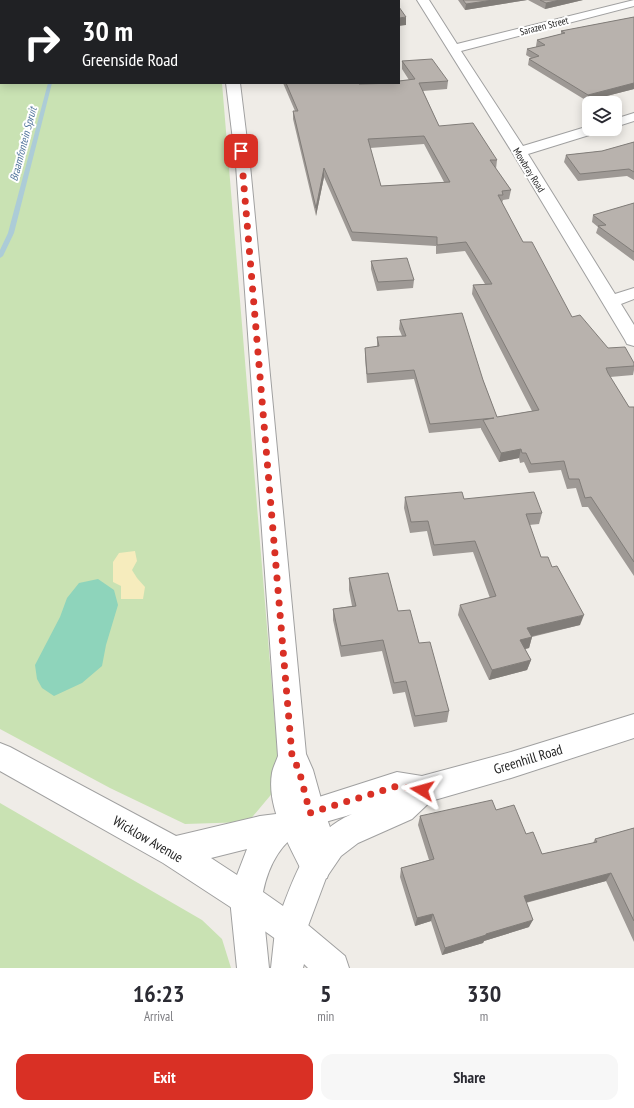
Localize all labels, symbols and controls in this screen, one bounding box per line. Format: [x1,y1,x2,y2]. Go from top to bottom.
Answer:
text: 30 m [82,12,133,49]
street label: Sarazen Street [518,14,570,38]
icon: right [16,16,68,68]
text: Greenside Road [82,48,178,71]
map controls [582,96,622,136]
button: layers [582,96,622,136]
water label: Braamfontein Spruit [6,103,40,183]
pin [224,134,258,168]
icon: arrive [230,140,252,162]
street label: Mowbray Road [510,145,548,195]
street label: Greenhill Road [491,740,565,778]
position arrow [401,769,443,811]
street label: Wicklow Avenue [110,812,186,866]
text: 16:23 [133,978,185,1009]
text: 5 [320,978,331,1009]
text: 330 [467,978,501,1009]
text: Arrival [144,1008,173,1025]
text: min [317,1008,334,1025]
text: m [480,1008,488,1025]
button: Exit [16,1054,313,1100]
button: Share [321,1054,618,1100]

